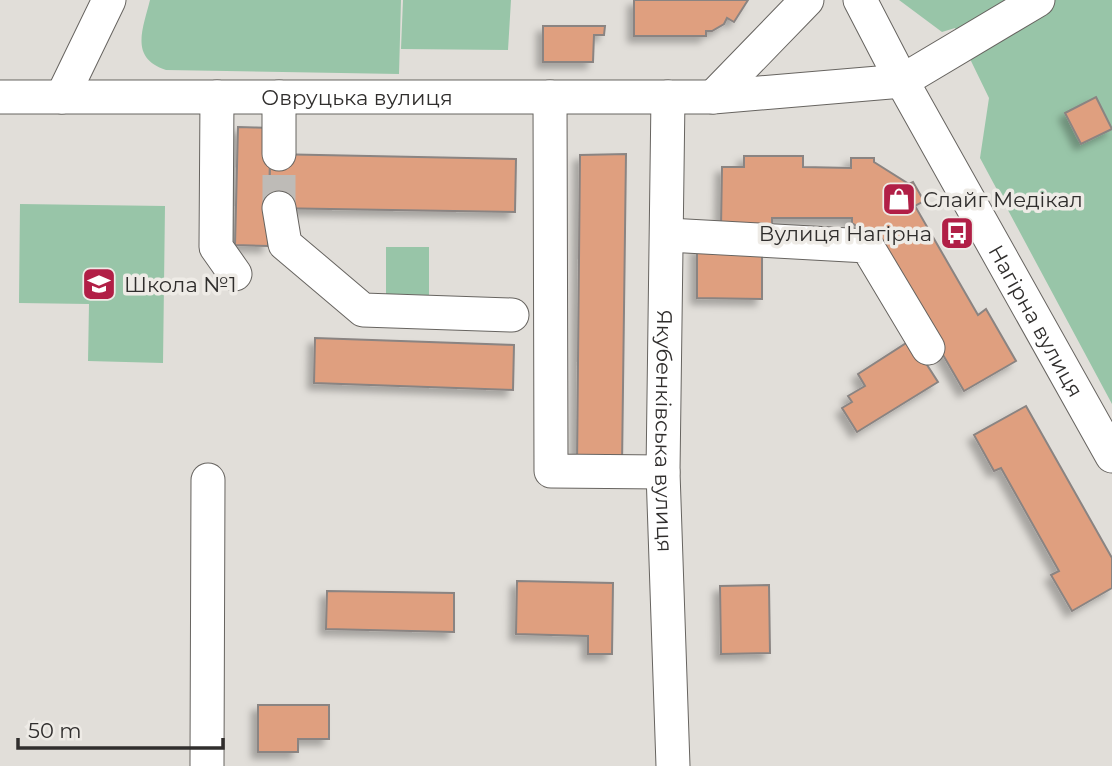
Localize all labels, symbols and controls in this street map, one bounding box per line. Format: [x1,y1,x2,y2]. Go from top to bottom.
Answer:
street label: Овруцька вулиця [261,85,453,110]
shop icon: Слайг Медікал [880,180,918,218]
place label: Слайг Медікал [923,187,1083,212]
bus stop icon: Вулиця Нагірна [938,214,976,252]
place label: Вулиця Нагірна [759,221,932,246]
street label: Нагірна вулиця [984,240,1089,401]
school or university icon: Школа №1 [80,265,118,303]
place label: Школа №1 [124,272,237,297]
street label: Якубенківська вулиця [650,309,678,553]
scale bar [18,706,222,750]
text: 50 m [28,718,82,743]

